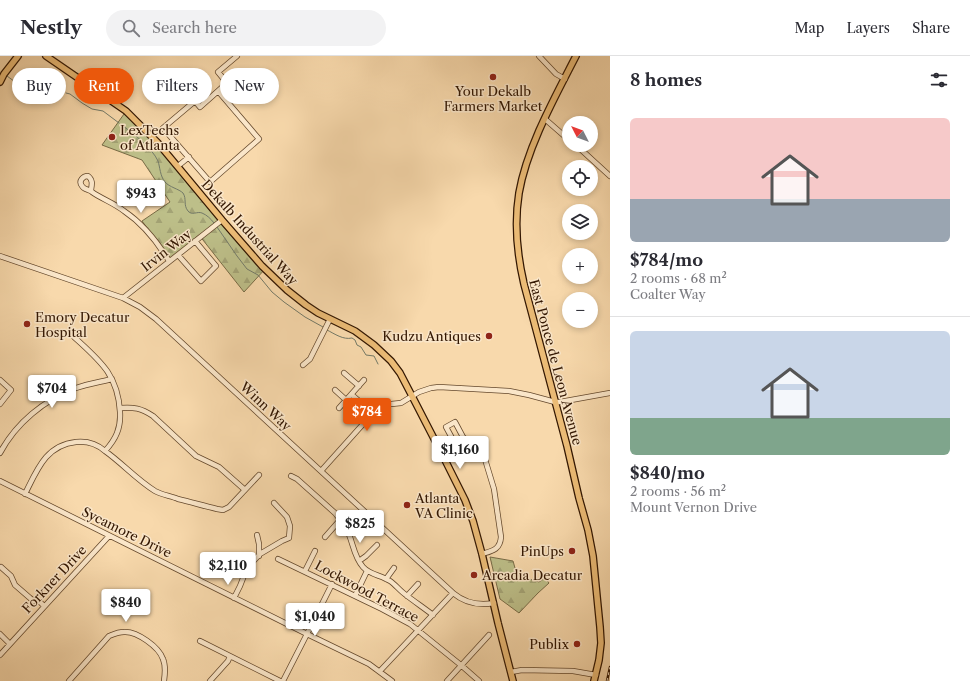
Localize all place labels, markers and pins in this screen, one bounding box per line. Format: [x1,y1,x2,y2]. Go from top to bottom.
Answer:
marker: Your Dekalb Farmers Market [488,72,498,82]
place label: Your Dekalb Farmers Market [444,83,543,114]
place label: LexTechs of Atlanta [120,122,180,153]
marker: LexTechs of Atlanta [107,132,117,142]
pin: $943 [117,180,165,214]
place label: Emory Decatur Hospital [35,309,130,340]
marker: Emory Decatur Hospital [22,319,32,329]
place label: Kudzu Antiques [382,328,481,344]
marker: Kudzu Antiques [484,331,494,341]
pin: $704 [28,375,76,409]
pin: $784 [343,398,391,432]
pin: $1,160 [427,436,493,470]
place label: Atlanta VA Clinic [414,490,473,521]
marker: Atlanta VA Clinic [402,500,412,510]
pin: $825 [336,510,384,544]
place label: PinUps [520,543,564,559]
marker: PinUps [567,546,577,556]
pin: $2,110 [195,552,261,586]
place label: Arcadia Decatur [481,567,583,583]
marker: Arcadia Decatur [469,570,479,580]
pin: $840 [102,589,150,623]
pin: $1,040 [282,603,348,637]
place label: Publix [529,636,569,652]
marker: Publix [572,639,582,649]

